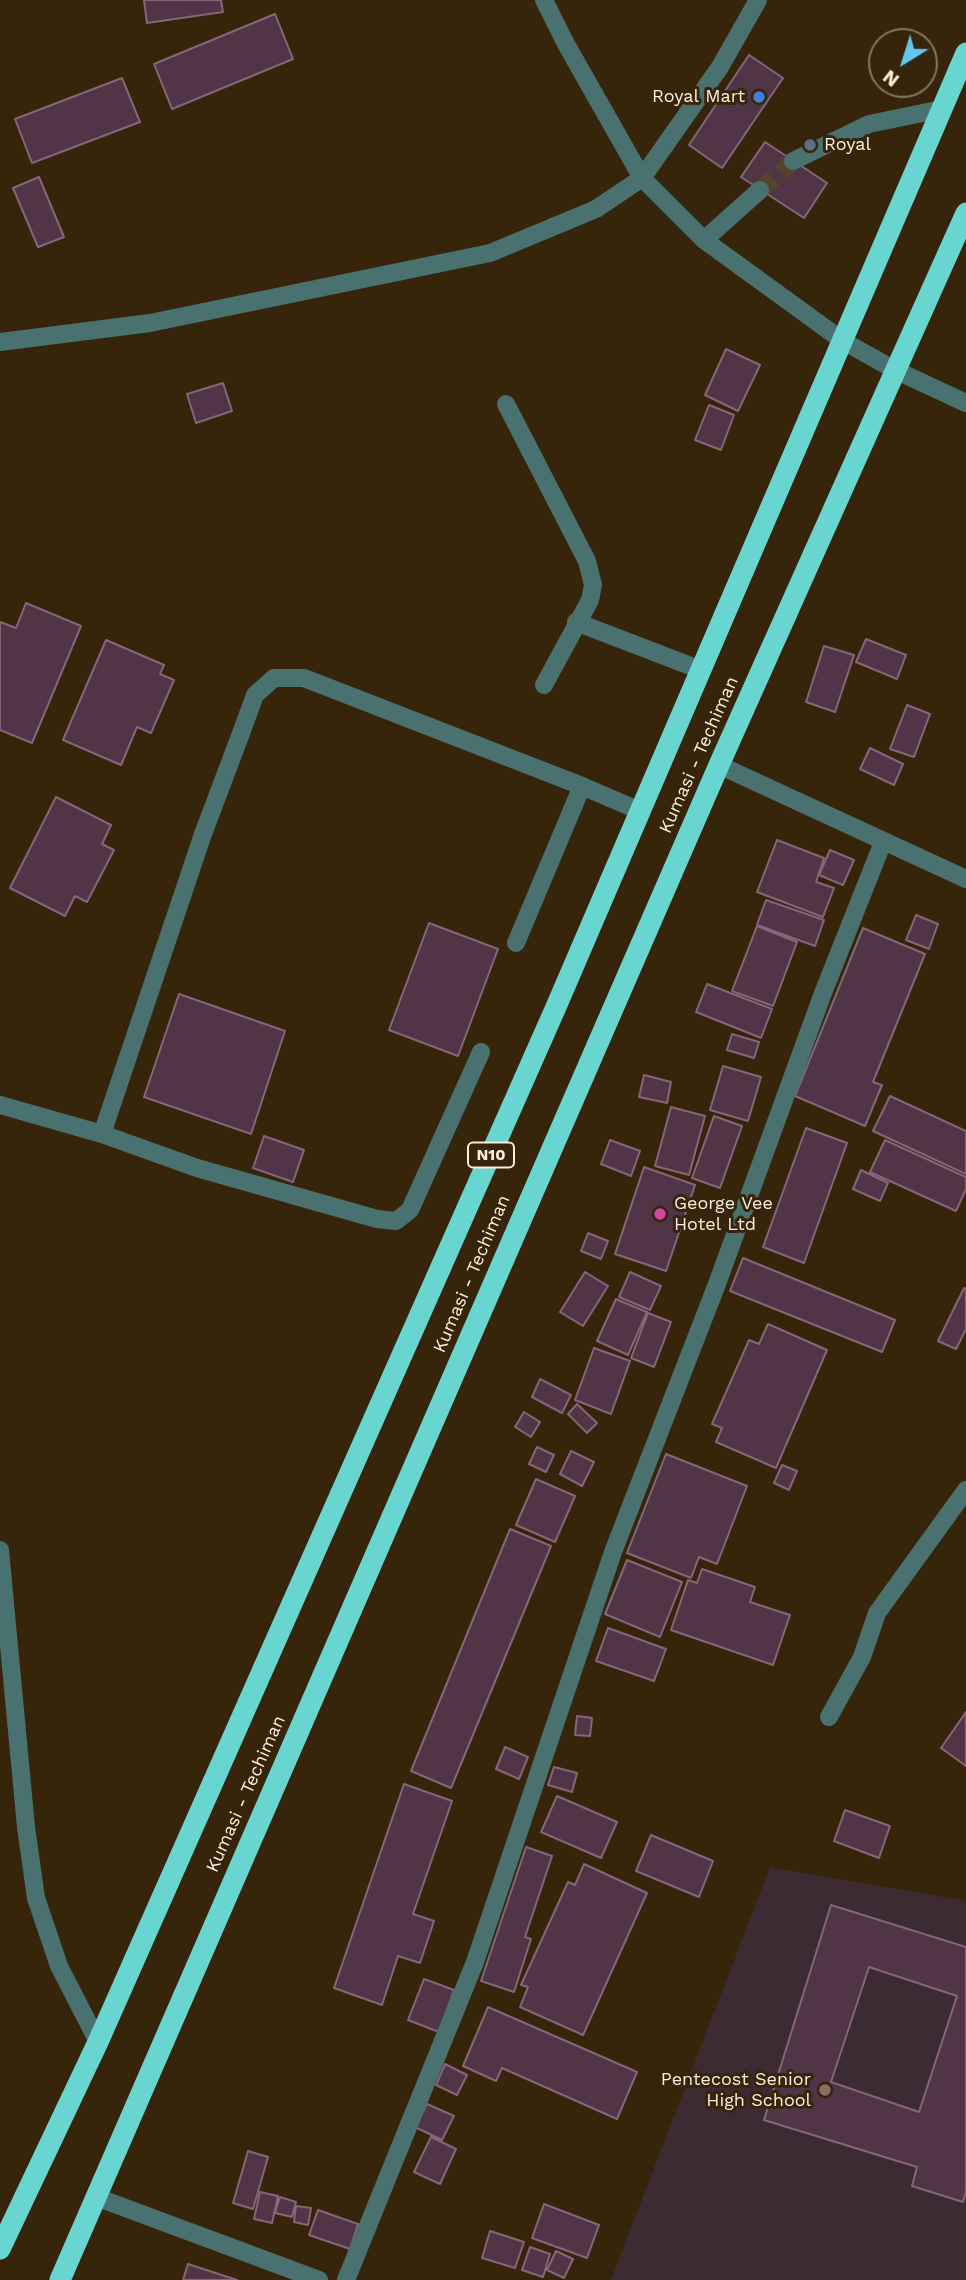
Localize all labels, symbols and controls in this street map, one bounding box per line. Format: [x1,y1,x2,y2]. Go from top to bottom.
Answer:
north arrow [868,28,938,98]
text: N [878,65,904,92]
place label: Royal Mart [652,86,745,108]
marker: Royal Mart [751,89,767,105]
place label: Royal [824,134,871,156]
marker: Royal [802,137,818,153]
street label: Kumasi - Techiman [655,673,743,837]
road number: N10 [468,1142,514,1168]
street label: Kumasi - Techiman [429,1192,515,1356]
place label: George Vee Hotel Ltd [674,1193,773,1236]
marker: George Vee Hotel Ltd [652,1206,668,1222]
street label: Kumasi - Techiman [202,1712,290,1876]
place label: Pentecost Senior High School [661,2069,811,2112]
marker: Pentecost Senior High School [817,2082,833,2098]

